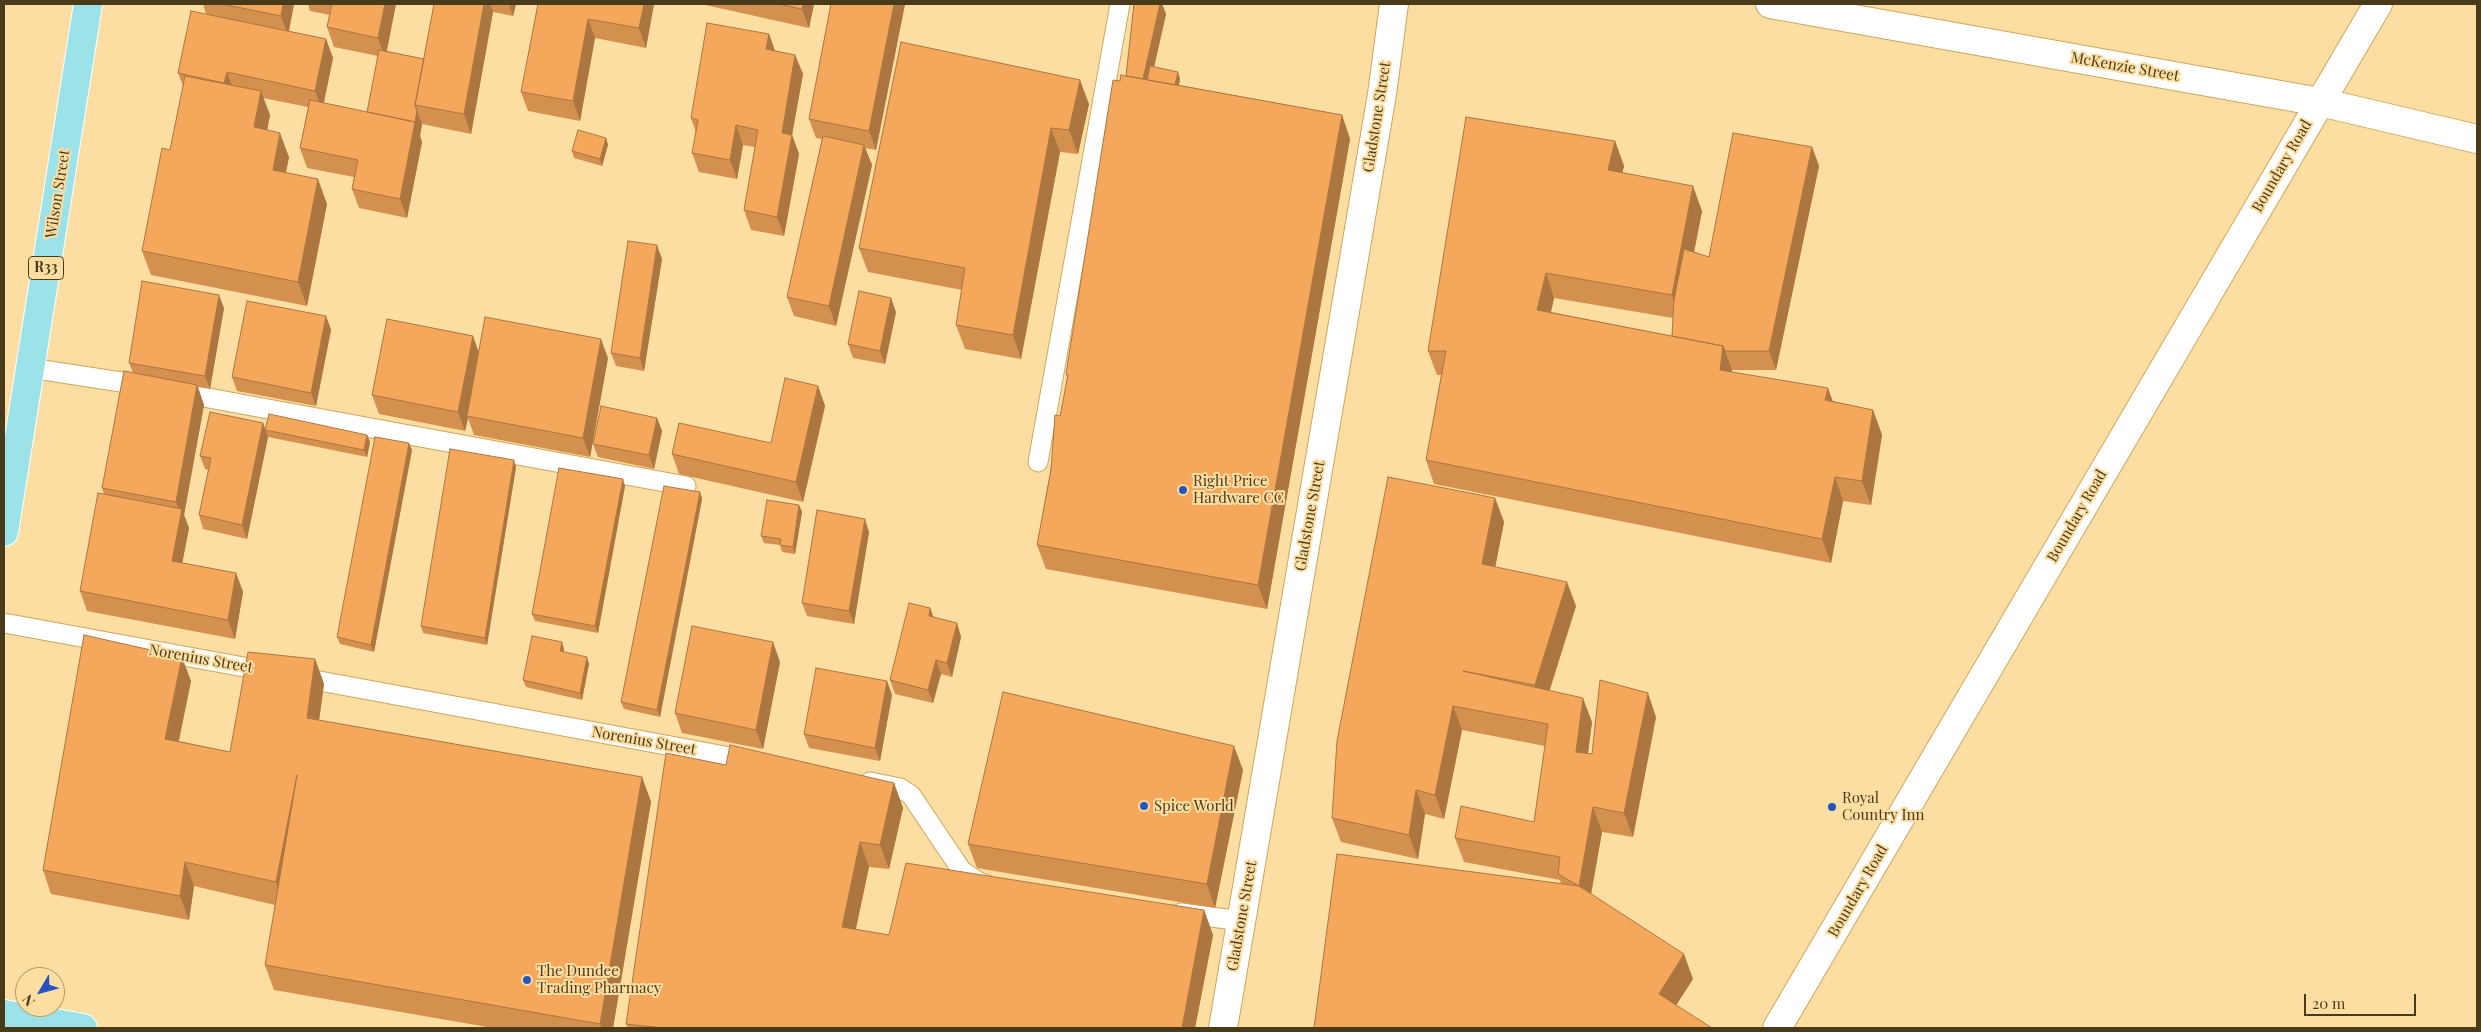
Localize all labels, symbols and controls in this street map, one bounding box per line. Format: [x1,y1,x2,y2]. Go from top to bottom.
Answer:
street label: McKenzie Street [2069,49,2181,85]
street label: Gladstone Street [1359,60,1395,174]
street label: Boundary Road [2248,117,2316,215]
street label: Wilson Street [42,148,74,240]
road number: R33 [28,256,64,280]
street label: Gladstone Street [1291,459,1329,573]
street label: Boundary Road [2043,467,2111,565]
place label: Right Price Hardware CC [1193,472,1284,507]
marker: Right Price Hardware CC [1177,484,1189,496]
street label: Norenius Street [148,641,254,677]
street label: Norenius Street [591,723,697,759]
place label: Royal Country Inn [1842,789,1924,824]
place label: Spice World [1154,797,1234,815]
marker: Spice World [1138,800,1150,812]
marker: Royal Country Inn [1826,801,1838,813]
street label: Boundary Road [1824,842,1892,940]
street label: Gladstone Street [1223,859,1261,973]
place label: The Dundee Trading Pharmacy [537,962,661,997]
north arrow [15,967,65,1017]
marker: The Dundee Trading Pharmacy [521,974,533,986]
scale bar [2306,984,2418,1016]
text: N [18,991,39,1010]
text: 20 m [2312,993,2345,1013]

